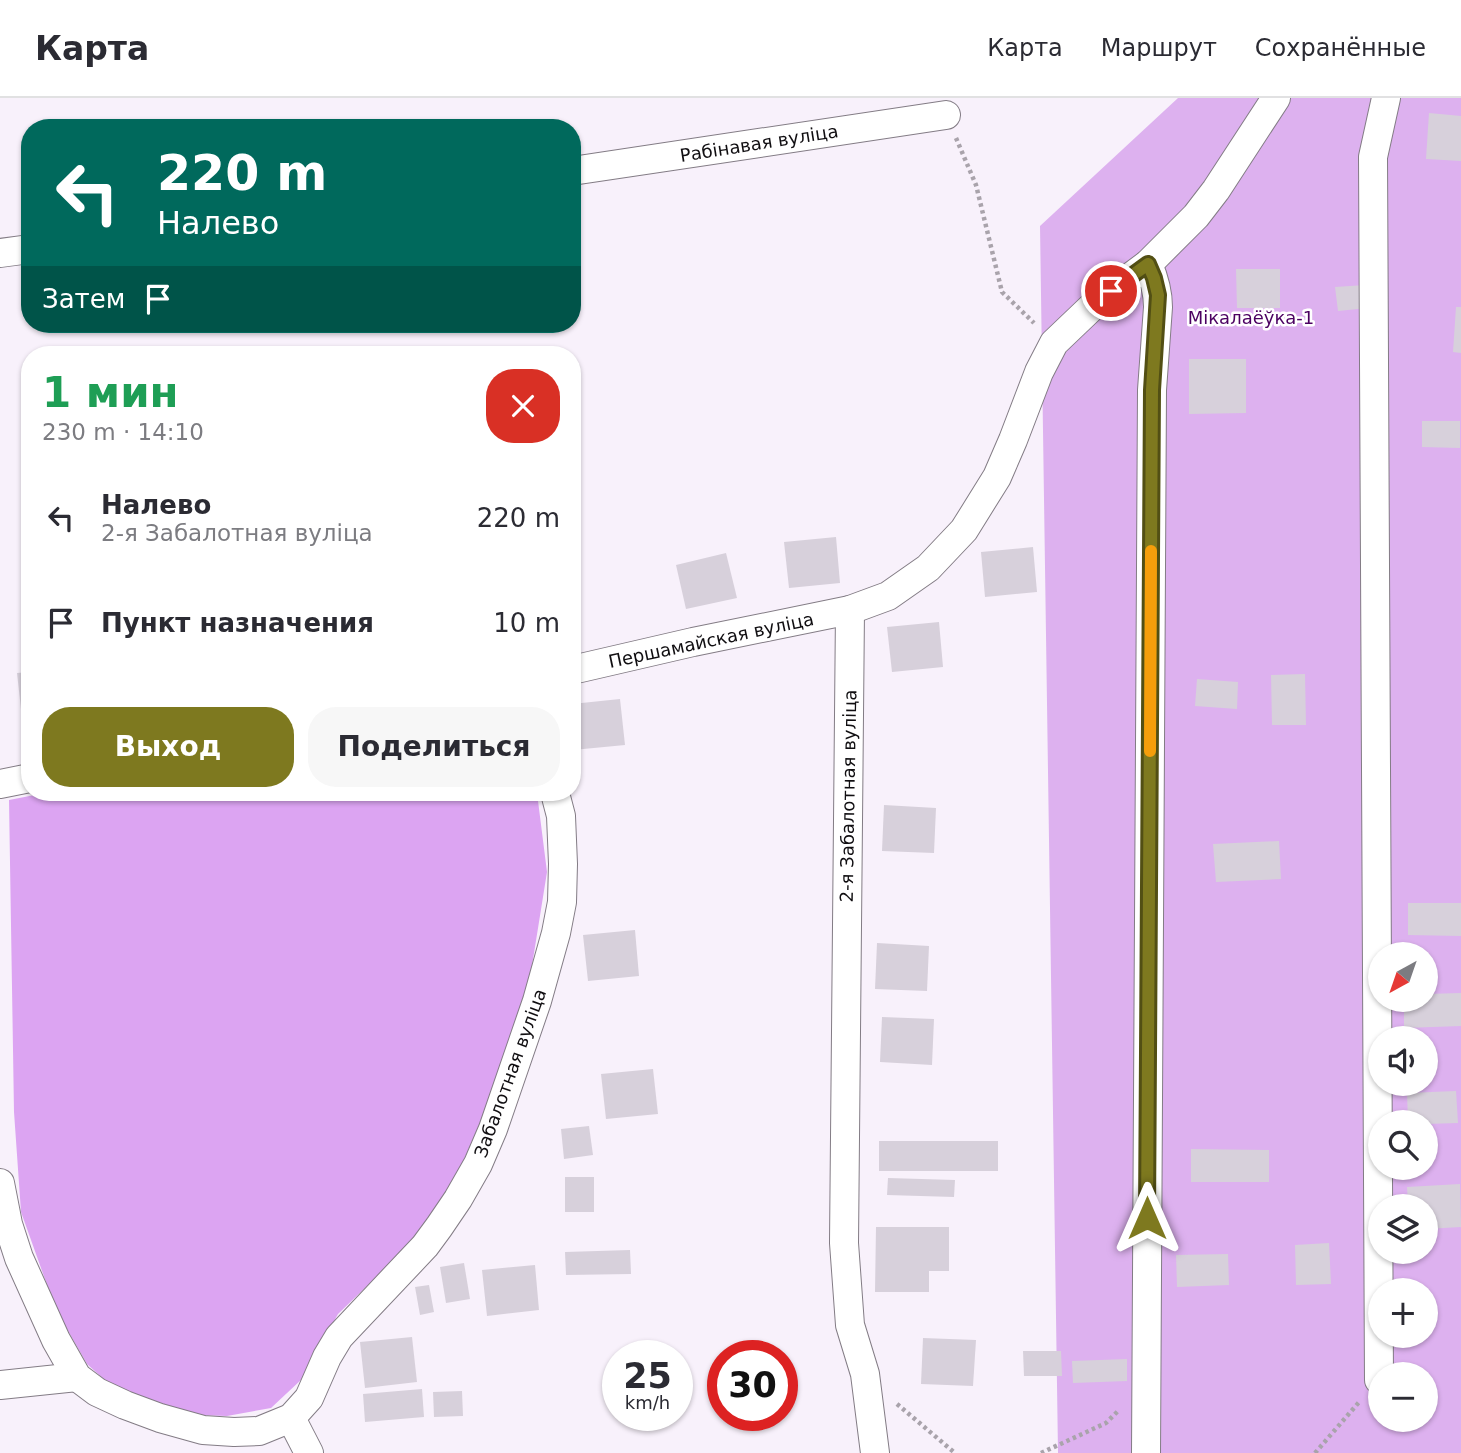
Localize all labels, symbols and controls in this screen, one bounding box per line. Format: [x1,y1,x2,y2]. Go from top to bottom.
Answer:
text: Карта [35,29,149,68]
text: Карта [987,34,1063,62]
text: Маршрут [1101,34,1217,62]
text: Сохранённые [1255,34,1426,62]
street label: Рабінавая вуліца [678,120,840,166]
text: 220 m [157,145,327,202]
icon: left [42,147,133,238]
text: Налево [157,204,279,242]
pin [1081,261,1141,321]
icon: arrive [1092,272,1130,310]
icon: arrive [139,280,177,318]
text: Затем [42,284,125,314]
park label: Мікалаёўка-1 [1188,307,1314,328]
text: 1 мин [42,368,179,417]
button: close [486,369,560,443]
text: 230 m · 14:10 [42,419,204,445]
text: Налево [101,490,211,520]
icon: left [42,499,80,537]
text: 220 m [477,503,560,533]
text: 2-я Забалотная вуліца [101,520,373,546]
icon: arrive [42,604,80,642]
text: Пункт назначения [101,608,374,638]
text: 10 m [493,608,560,638]
street label: Першамайская вуліца [606,608,816,672]
street label: 2-я Забалотная вуліца [836,690,860,902]
button: Выход [42,707,294,787]
button: Поделиться [308,707,560,787]
north arrow [1368,942,1438,1012]
map controls [1368,942,1438,1432]
street label: Забалотная вуліца [470,986,550,1160]
button: sound [1368,1026,1438,1096]
button: search [1368,1110,1438,1180]
position arrow [1110,1181,1184,1255]
button: layers [1368,1194,1438,1264]
button: + [1368,1278,1438,1348]
speed limit sign: 30 [707,1340,798,1431]
text: 25 [623,1356,672,1396]
button: − [1368,1362,1438,1432]
text: km/h [625,1392,670,1413]

